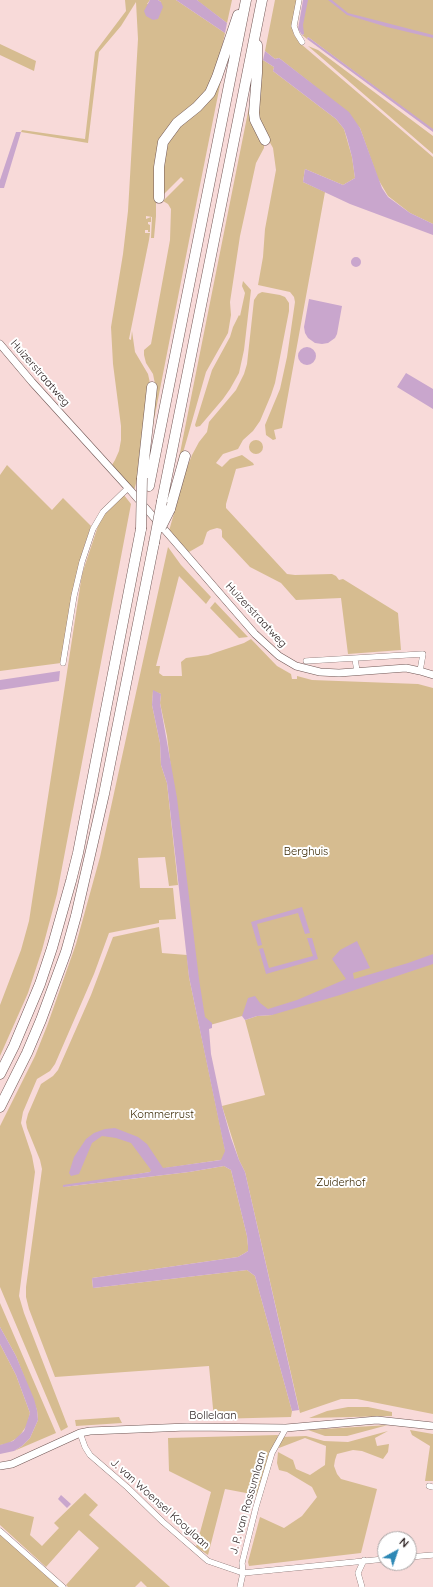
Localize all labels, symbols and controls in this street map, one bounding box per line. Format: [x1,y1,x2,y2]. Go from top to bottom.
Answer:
street label: Huizerstraatweg [7,337,73,409]
street label: Huizerstraatweg [223,580,289,650]
park label: Berghuis [284,845,328,859]
park label: Kommerrust [130,1108,194,1122]
park label: Zuiderhof [316,1176,366,1190]
street label: Bollelaan [189,1409,237,1423]
street label: J. P. van Rossumlaan [227,1450,269,1556]
street label: J. van Woensel Kooylaan [108,1456,212,1552]
north arrow [377,1531,417,1571]
text: N [396,1535,412,1551]

